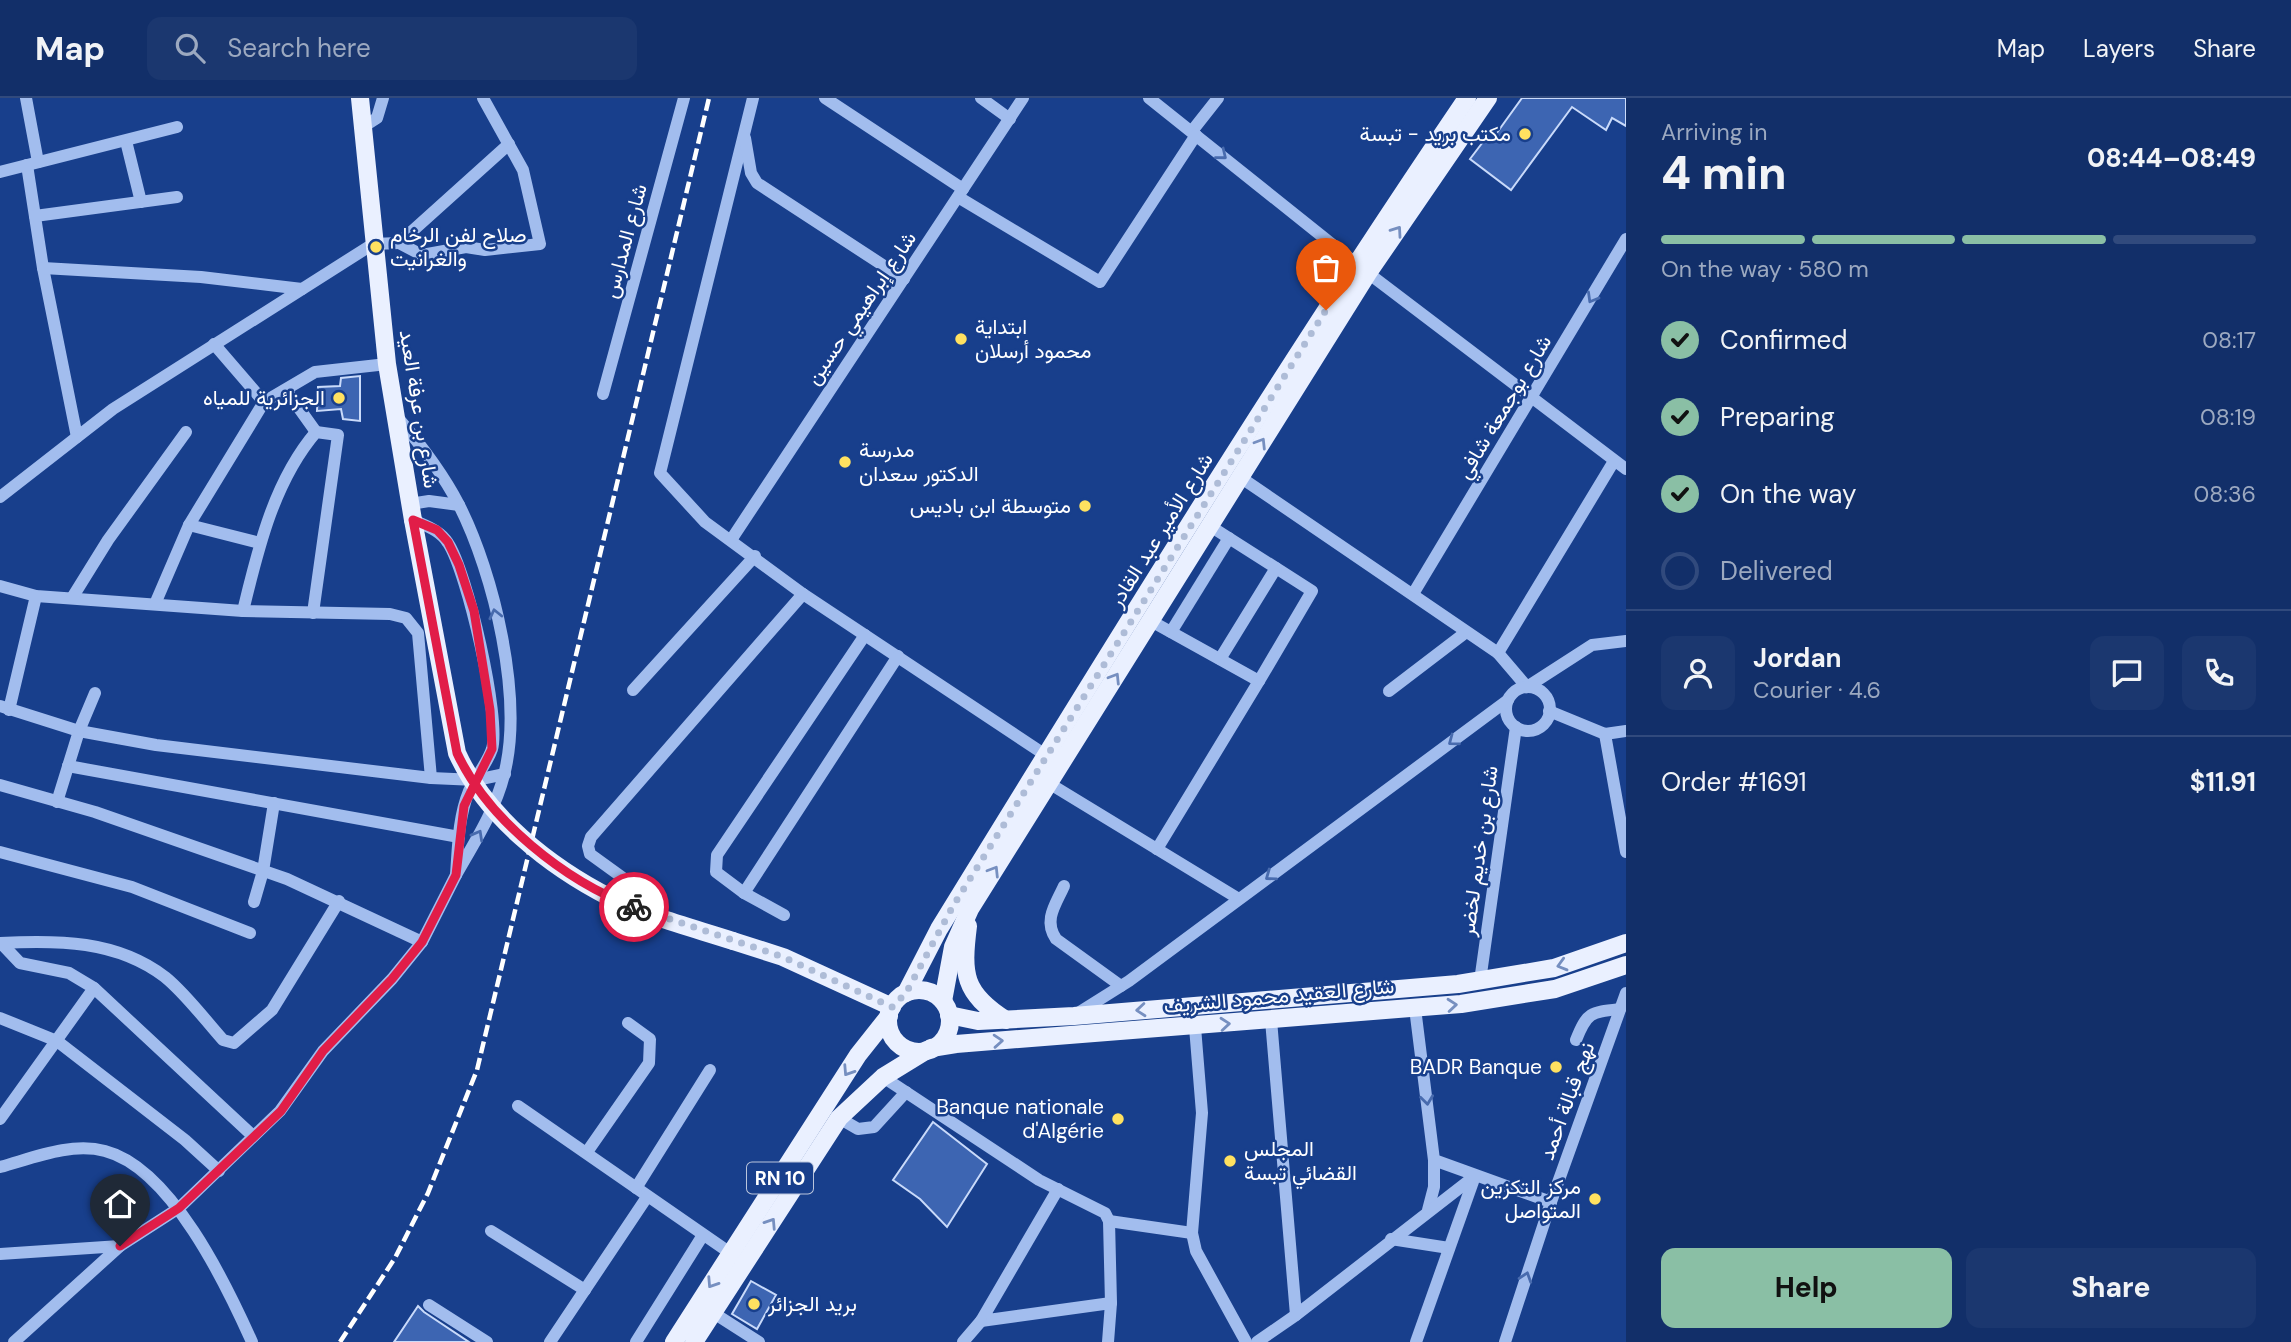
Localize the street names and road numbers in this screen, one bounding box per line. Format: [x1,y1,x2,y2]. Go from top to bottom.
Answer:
street label: شارع المدارس [596,181,654,301]
street label: شارع إبراهيمي حسين [799,226,925,392]
street label: شارع بن عرفة العيد [393,328,445,490]
street label: شارع بوجمعة شافي [1450,330,1561,486]
street label: شارع الأمير عبد القادر [1102,448,1220,613]
street label: شارع بن خديم لخضر [1453,764,1505,939]
street label: شارع العقيد محمود الشريف [1163,972,1395,1020]
street label: نهج قبالة أحمد [1533,1038,1601,1164]
road number: RN 10 [747,1162,813,1194]

